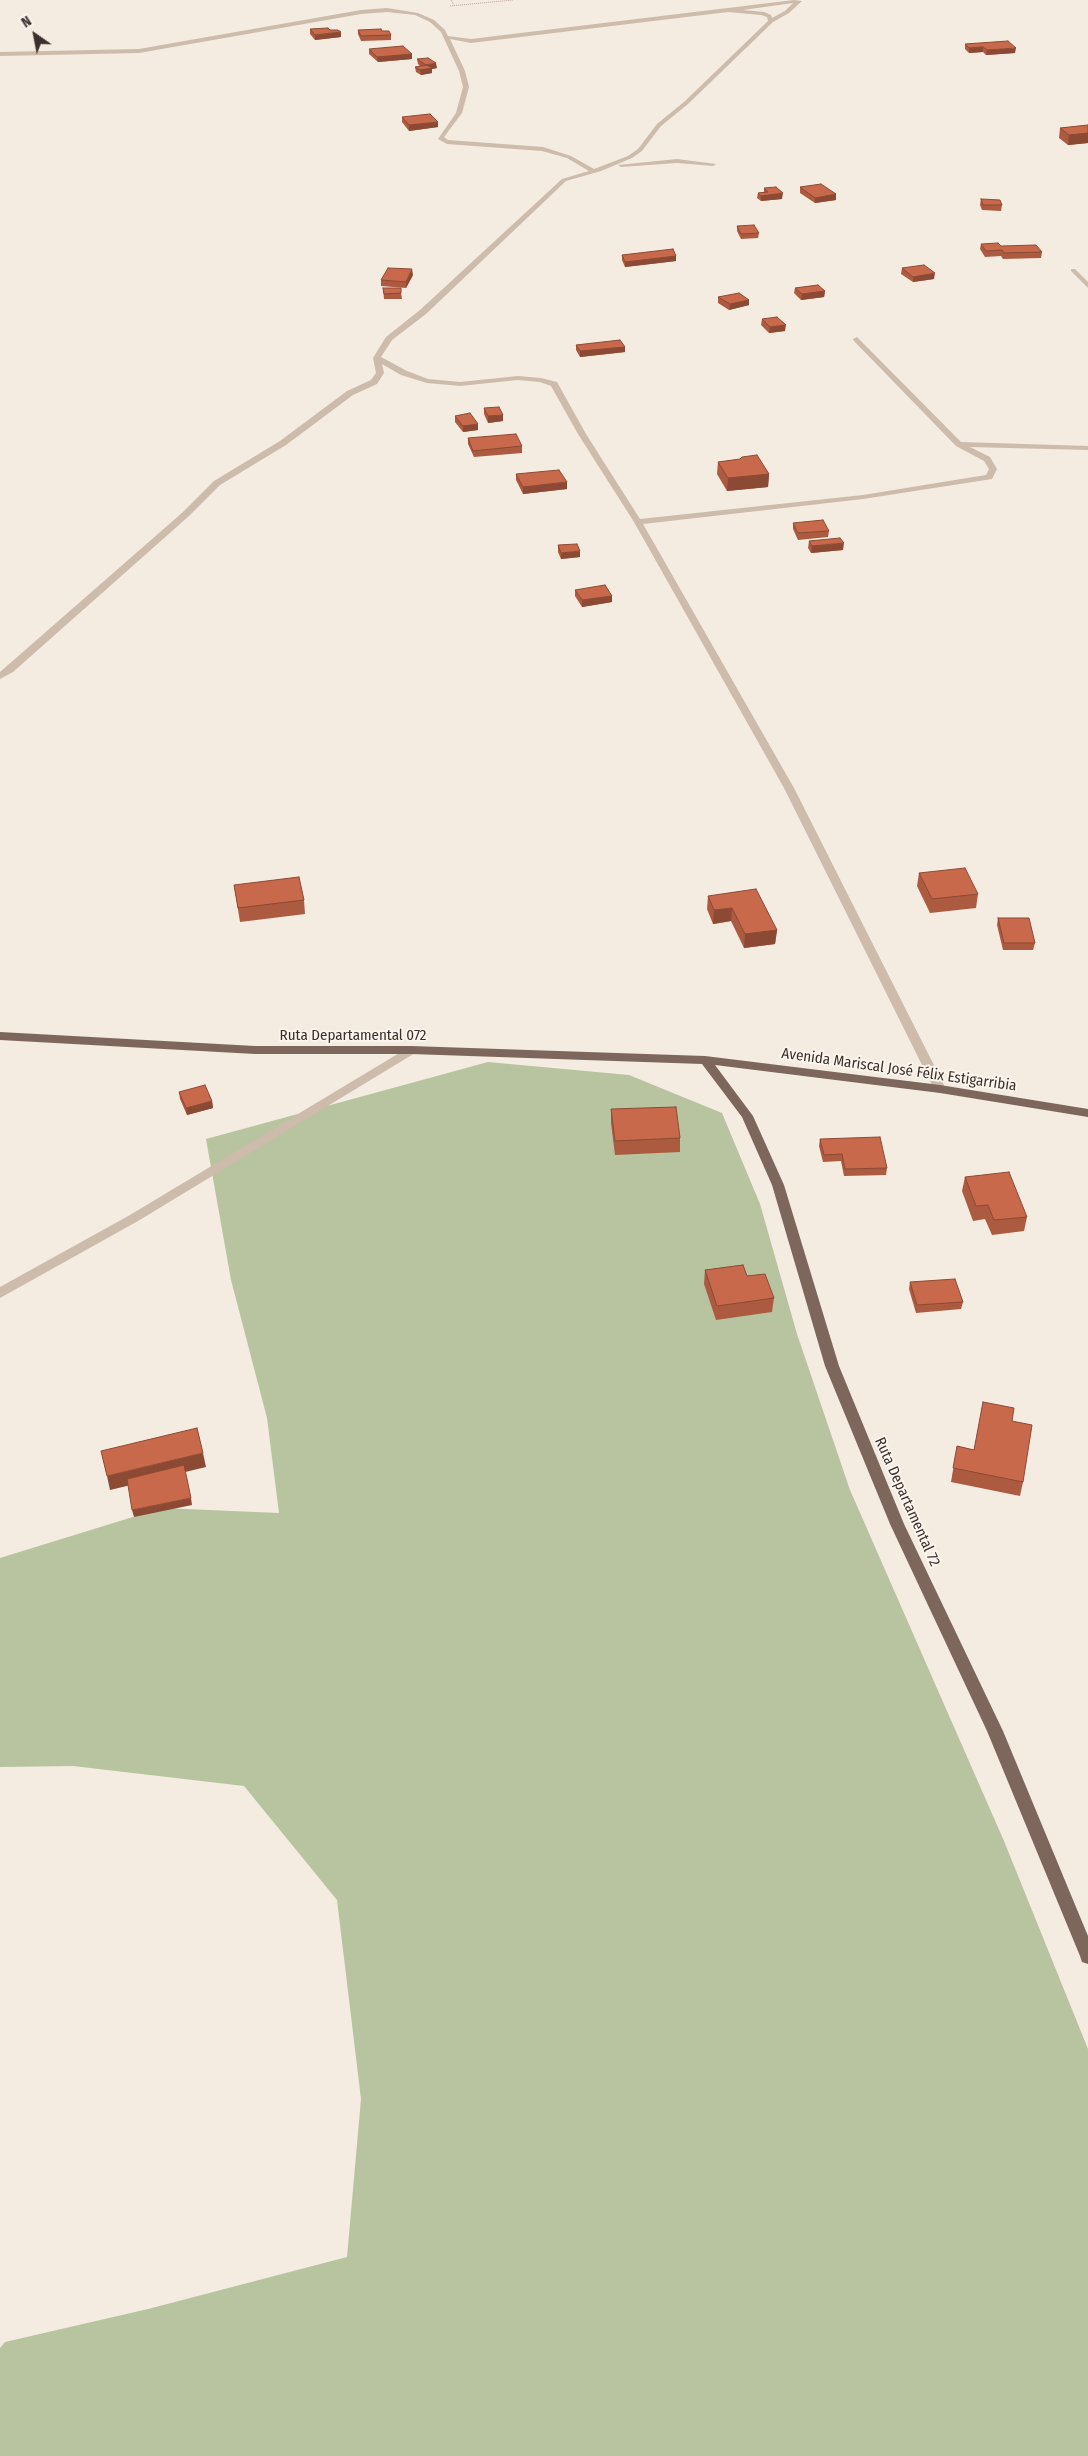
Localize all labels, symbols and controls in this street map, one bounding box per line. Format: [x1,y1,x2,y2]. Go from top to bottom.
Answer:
north arrow [10,10,60,60]
text: N [18,13,35,31]
street label: Ruta Departamental 072 [280,1027,426,1045]
street label: Avenida Mariscal José Félix Estigarribia [780,1045,1018,1095]
street label: Ruta Departamental 72 [870,1435,944,1569]

